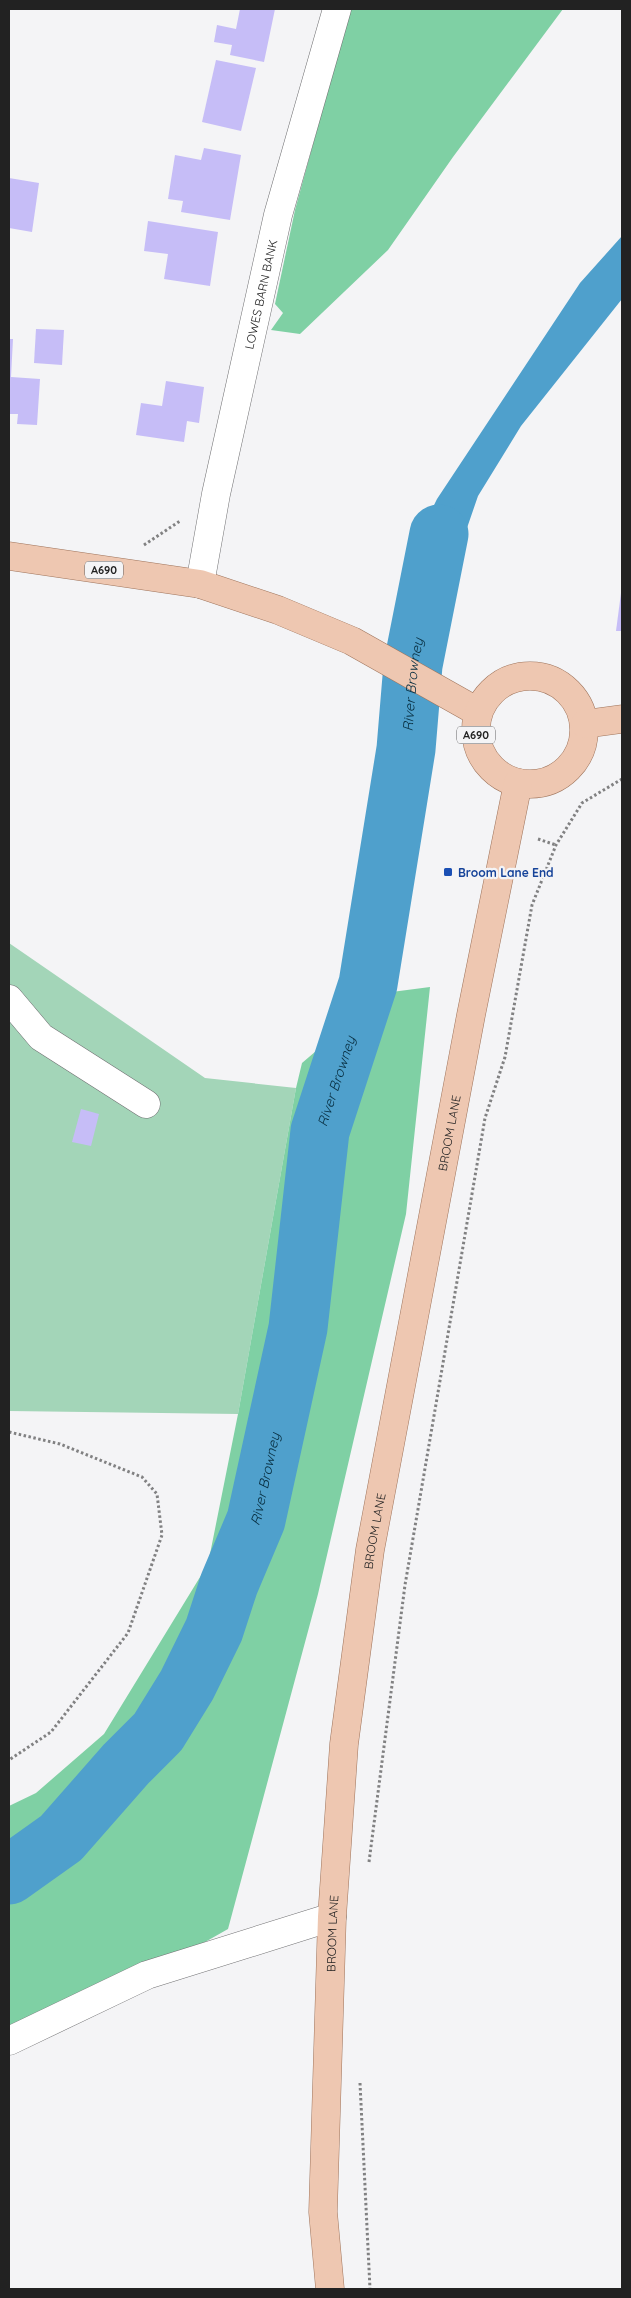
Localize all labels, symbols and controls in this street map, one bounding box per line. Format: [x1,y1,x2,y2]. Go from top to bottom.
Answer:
street label: LOWES BARN BANK [241,238,280,351]
road number: A690 [85,562,123,578]
water label: River Browney [398,635,427,732]
road number: A690 [457,726,495,744]
place label: Broom Lane End [458,865,554,880]
marker: Broom Lane End [442,866,454,878]
water label: River Browney [313,1033,360,1129]
street label: BROOM LANE [434,1094,463,1172]
water label: River Browney [246,1430,284,1528]
street label: BROOM LANE [360,1492,388,1570]
street label: BROOM LANE [323,1894,341,1972]

